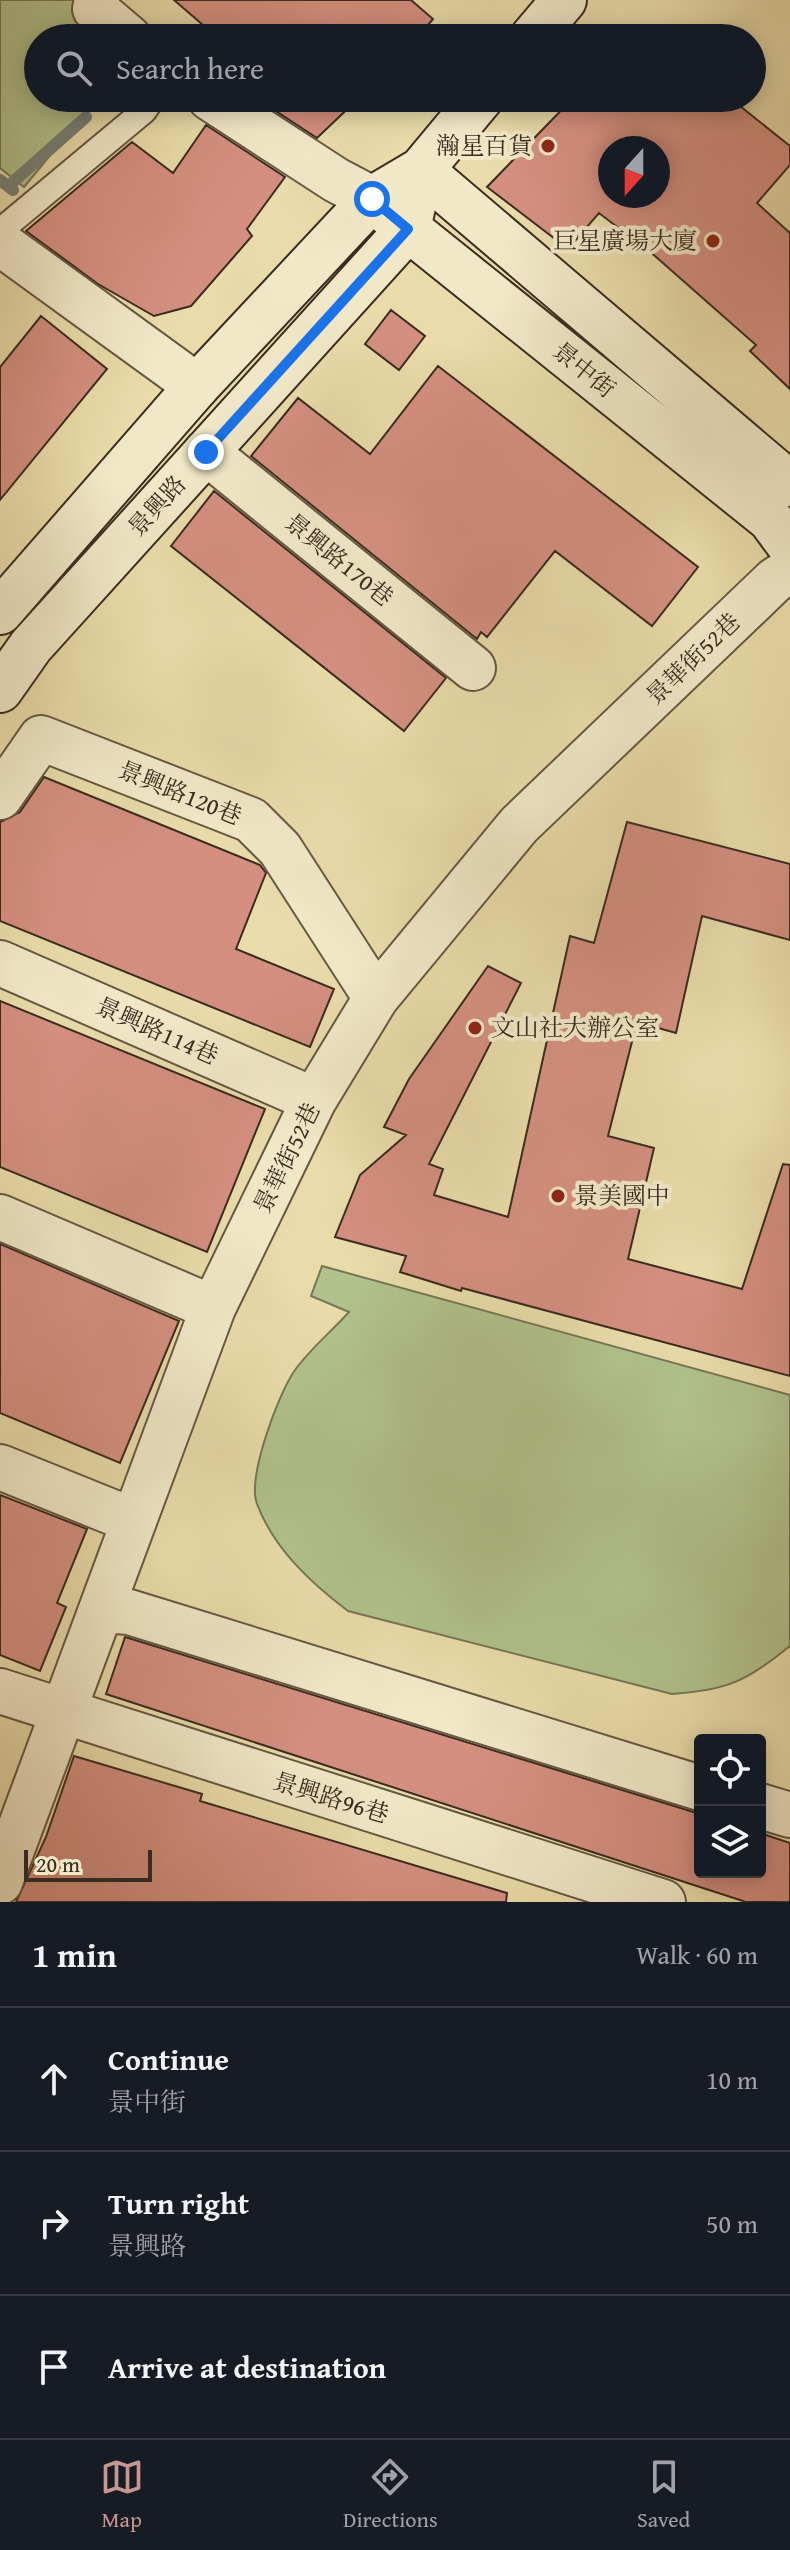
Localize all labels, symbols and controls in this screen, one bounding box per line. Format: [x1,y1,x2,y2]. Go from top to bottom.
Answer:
search box [24,24,766,112]
icon: search [52,46,96,90]
text: Search here [116,46,264,90]
place label: 瀚星百貨 [436,128,532,163]
north arrow [598,136,670,208]
marker: 瀚星百貨 [539,137,557,155]
route start [354,181,390,217]
place label: 巨星廣場大廈 [553,223,697,258]
marker: 巨星廣場大廈 [704,232,722,250]
street label: 景中街 [545,333,623,406]
route end [188,434,224,470]
street label: 景興路 [120,467,194,544]
street label: 景興路170巷 [278,505,401,614]
street label: 景華街52巷 [638,605,748,713]
street label: 景興路120巷 [113,752,247,833]
street label: 景興路114巷 [90,988,224,1073]
place label: 文山社大辦公室 [491,1010,659,1045]
marker: 文山社大辦公室 [466,1019,484,1037]
street label: 景華街52巷 [245,1097,328,1219]
place label: 景美國中 [574,1178,670,1213]
marker: 景美國中 [549,1187,567,1205]
map controls [694,1734,766,1878]
button: locate [694,1734,766,1806]
street label: 景興路96巷 [269,1763,393,1832]
button: layers [694,1806,766,1878]
scale bar [24,1846,152,1882]
text: 20 m [36,1848,80,1880]
text: 1 min [32,1930,117,1979]
text: Walk · 60 m [636,1935,758,1974]
text: Continue [108,2037,229,2081]
icon: ahead [32,2057,76,2101]
text: 10 m [706,2060,758,2099]
text: 景中街 [108,2082,186,2121]
text: Turn right [108,2181,249,2225]
icon: right [32,2201,76,2245]
text: 50 m [706,2204,758,2243]
text: 景興路 [108,2226,186,2265]
icon: arrive [32,2345,76,2389]
text: Arrive at destination [108,2345,386,2389]
tab: Map [100,2455,144,2535]
tab: Directions [343,2455,438,2535]
tab: Saved [637,2455,690,2535]

